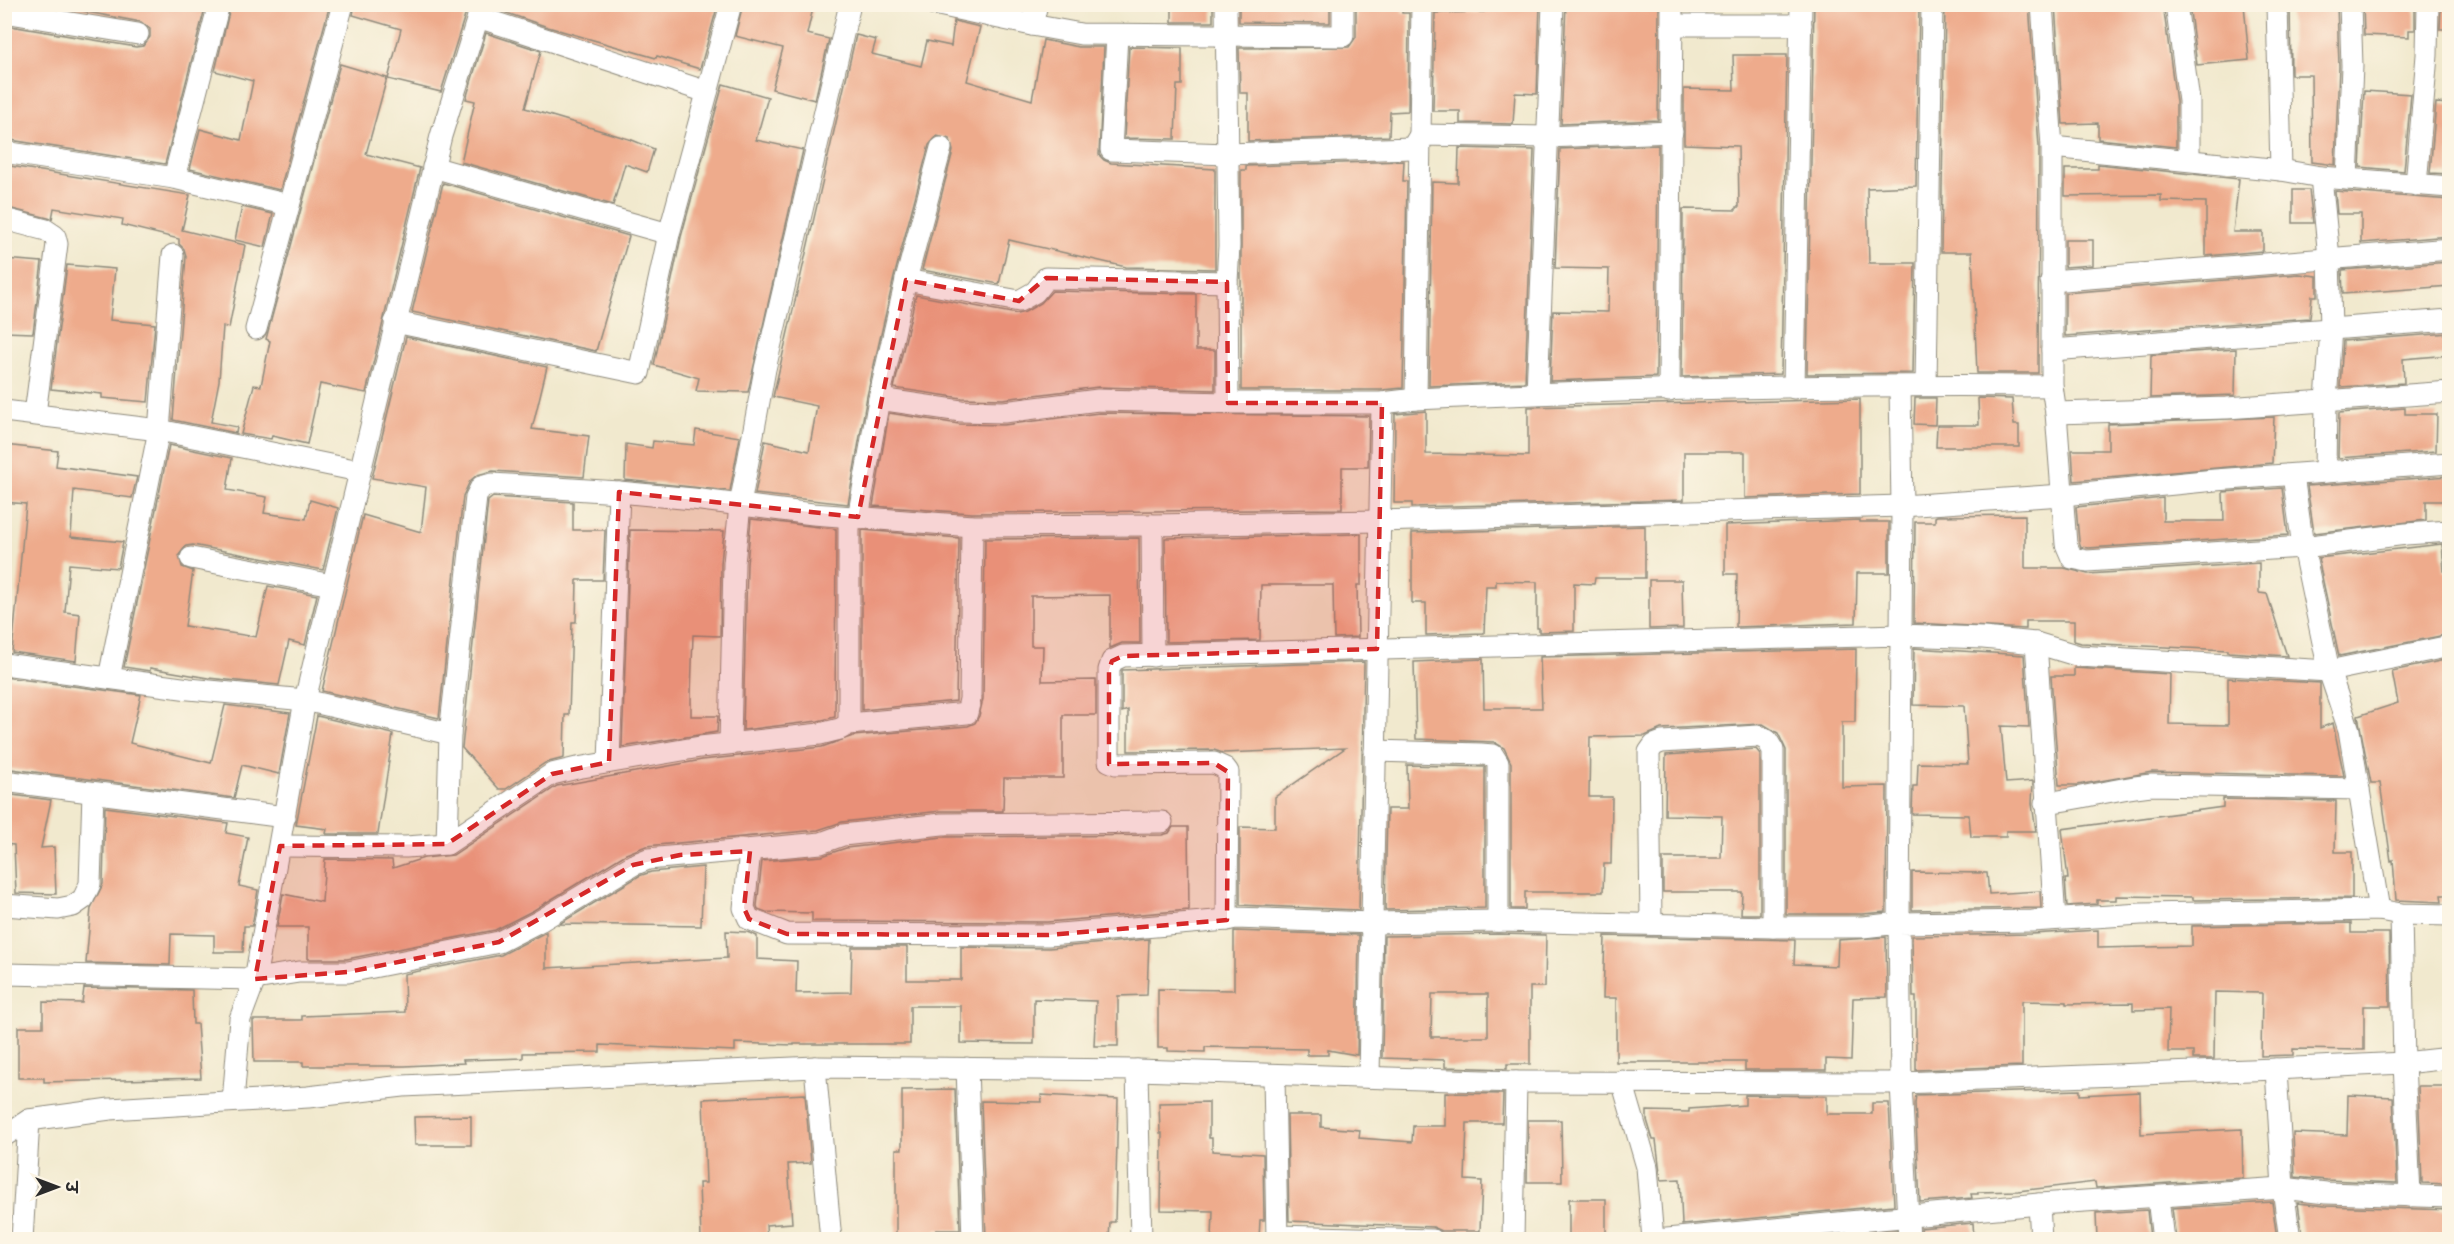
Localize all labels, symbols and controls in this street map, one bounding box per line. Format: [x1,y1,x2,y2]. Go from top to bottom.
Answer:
north arrow [27,1157,87,1217]
text: उ [61,1180,85,1194]

